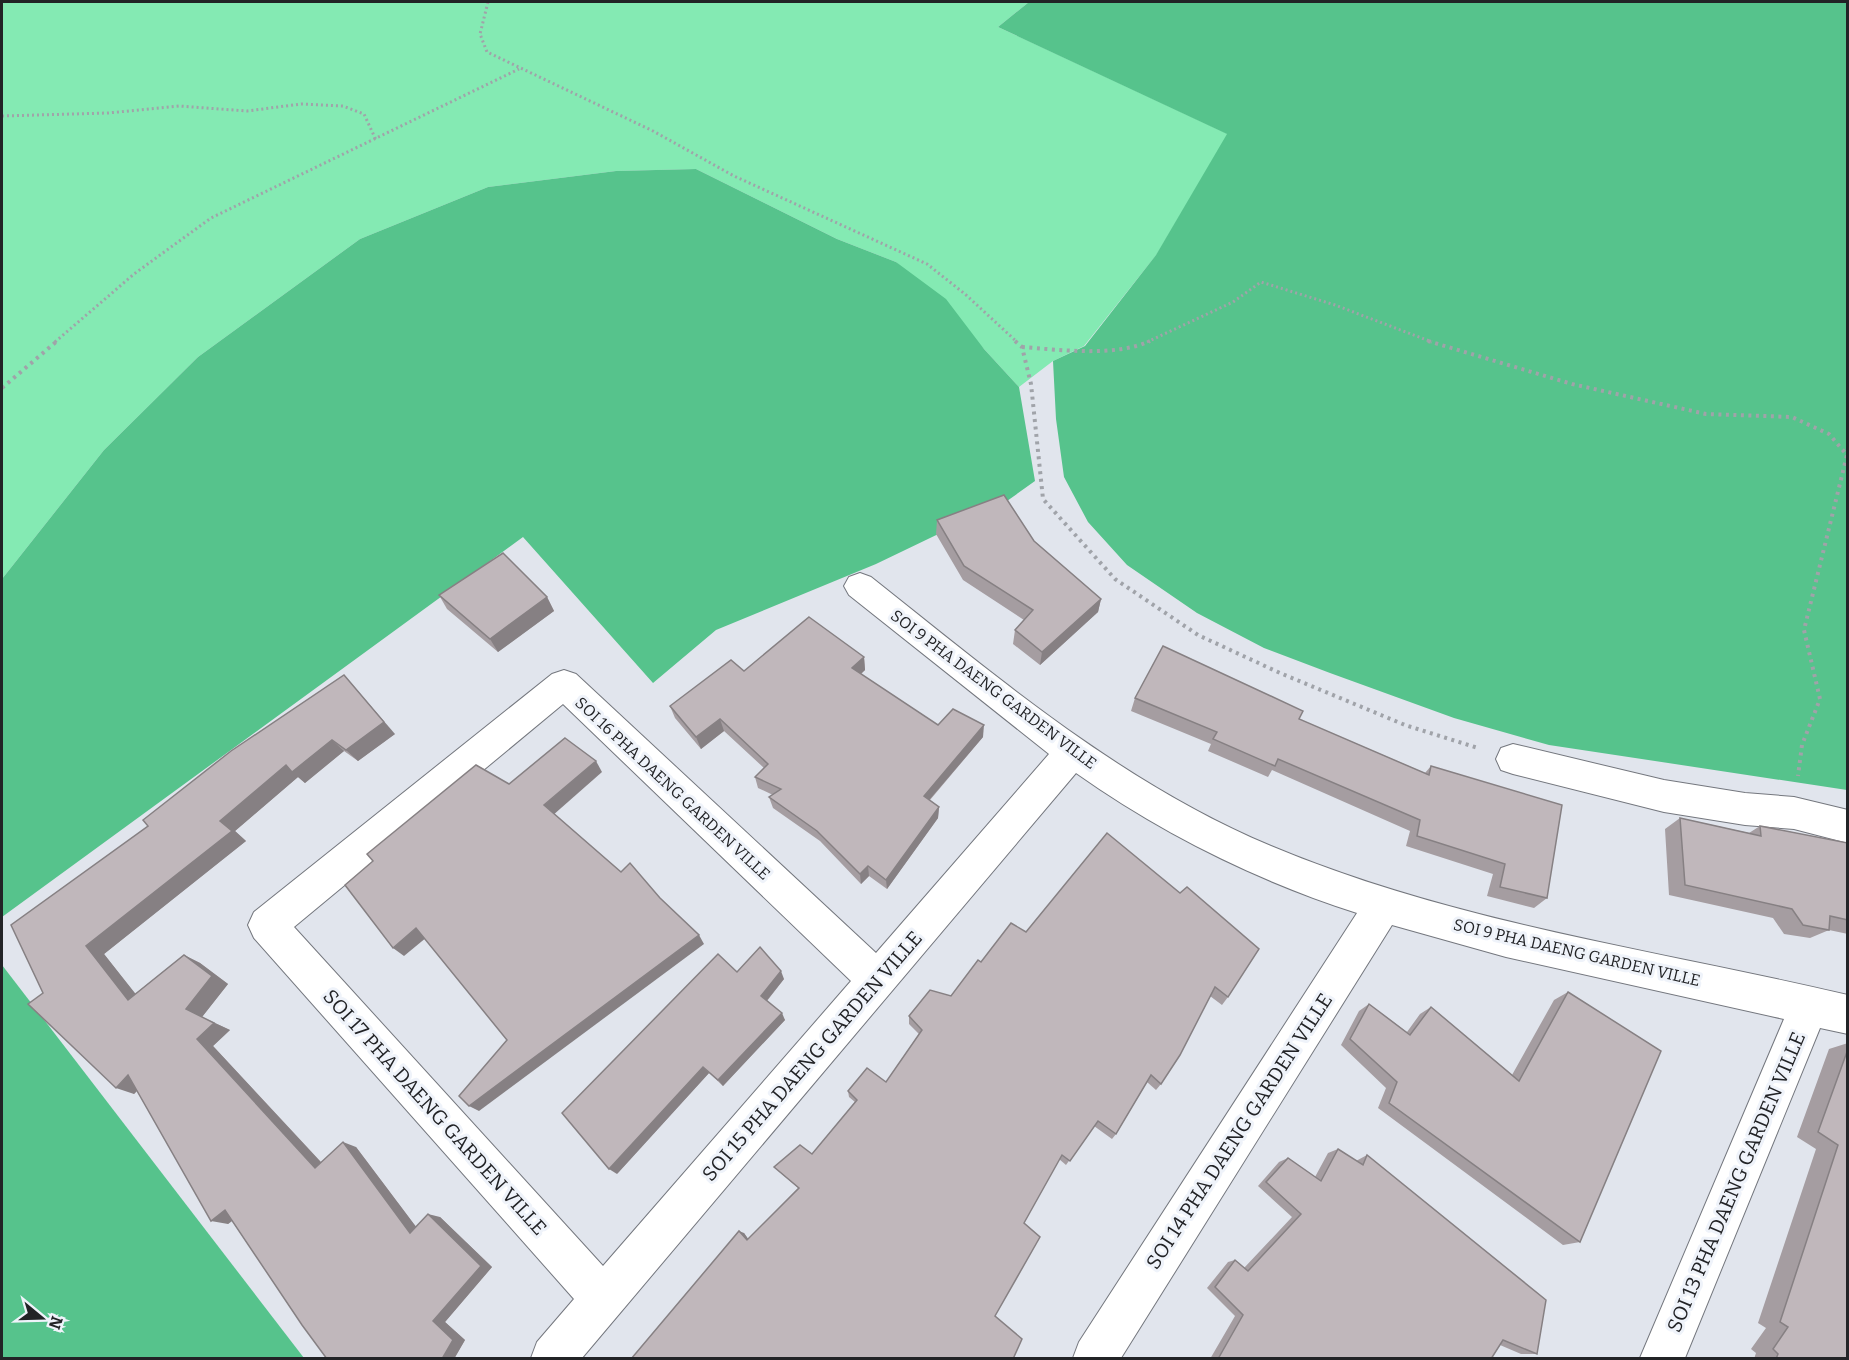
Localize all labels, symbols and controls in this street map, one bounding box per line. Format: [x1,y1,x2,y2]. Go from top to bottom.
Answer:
street label: SOI 9 PHA DAENG GARDEN VILLE [887,606,1100,773]
street label: SOI 16 PHA DAENG GARDEN VILLE [571,693,774,884]
street label: SOI 9 PHA DAENG GARDEN VILLE [1452,915,1702,990]
street label: SOI 15 PHA DAENG GARDEN VILLE [697,926,927,1186]
street label: SOI 17 PHA DAENG GARDEN VILLE [318,984,552,1240]
street label: SOI 14 PHA DAENG GARDEN VILLE [1141,989,1337,1273]
street label: SOI 13 PHA DAENG GARDEN VILLE [1662,1028,1810,1336]
north arrow [12,1288,72,1348]
text: N [45,1314,67,1332]

